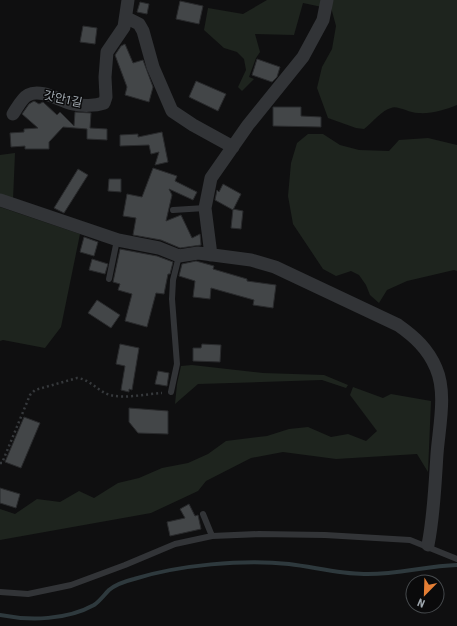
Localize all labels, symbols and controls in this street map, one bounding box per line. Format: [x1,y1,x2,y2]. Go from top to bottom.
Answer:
street label: 갓안1길 [42,88,84,110]
north arrow [405,574,445,614]
text: N [415,595,427,610]

